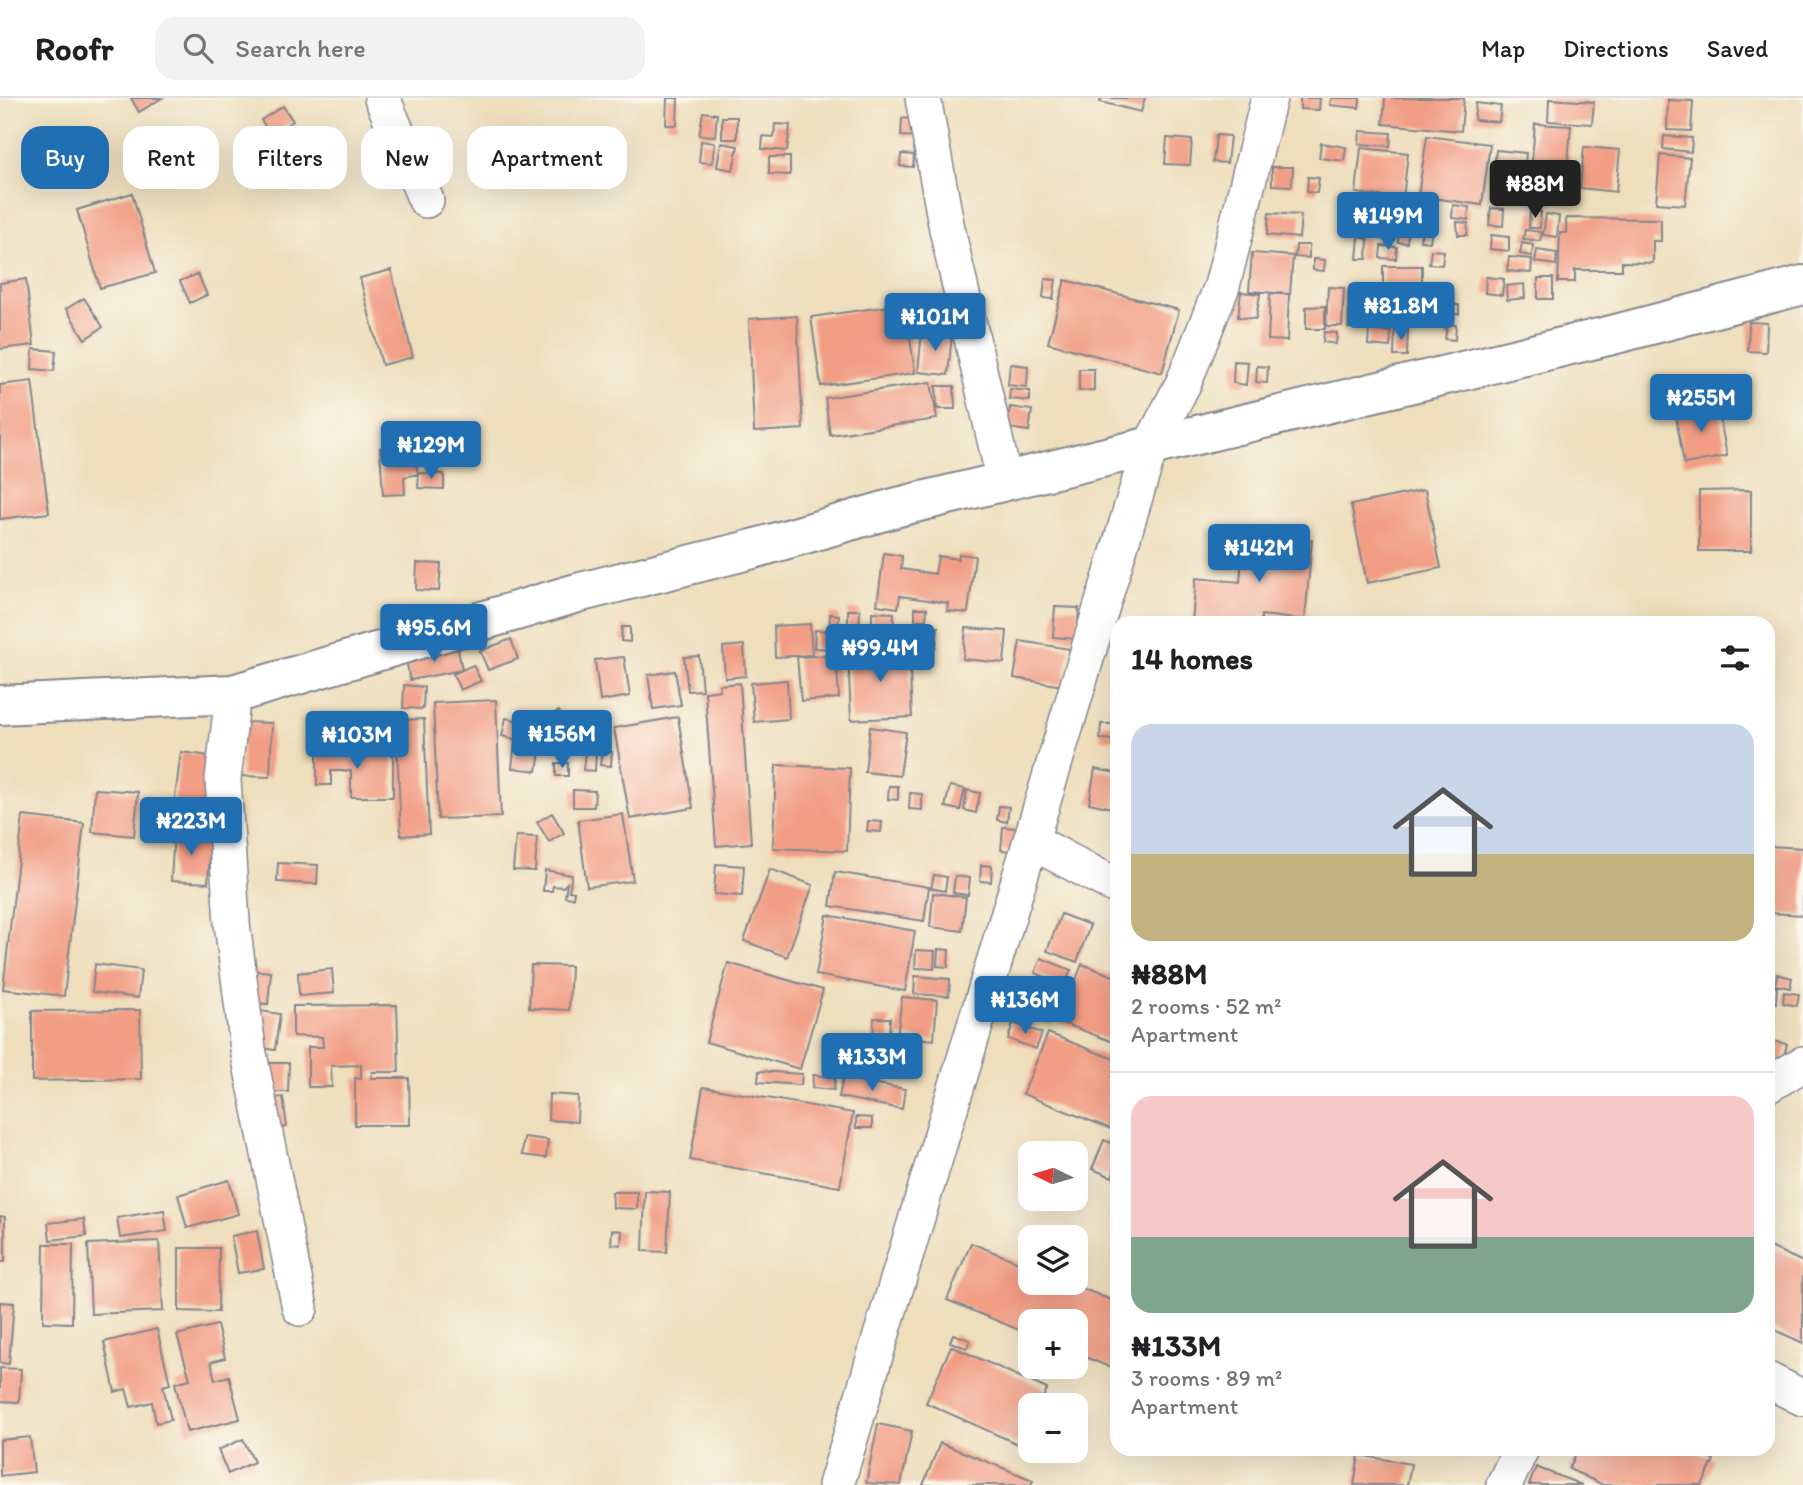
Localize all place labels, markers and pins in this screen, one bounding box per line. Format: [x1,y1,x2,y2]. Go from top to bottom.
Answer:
pin: ₦88M [1494,160,1576,220]
pin: ₦149M [1339,192,1437,252]
pin: ₦81.8M [1344,282,1458,342]
pin: ₦101M [886,294,984,353]
pin: ₦255M [1652,374,1750,434]
pin: ₦129M [382,422,480,481]
pin: ₦142M [1210,524,1308,584]
pin: ₦95.6M [377,604,491,664]
pin: ₦99.4M [823,624,937,684]
pin: ₦156M [513,710,611,770]
pin: ₦103M [308,712,406,771]
pin: ₦223M [142,798,240,857]
pin: ₦136M [976,976,1074,1036]
pin: ₦133M [823,1034,921,1093]

